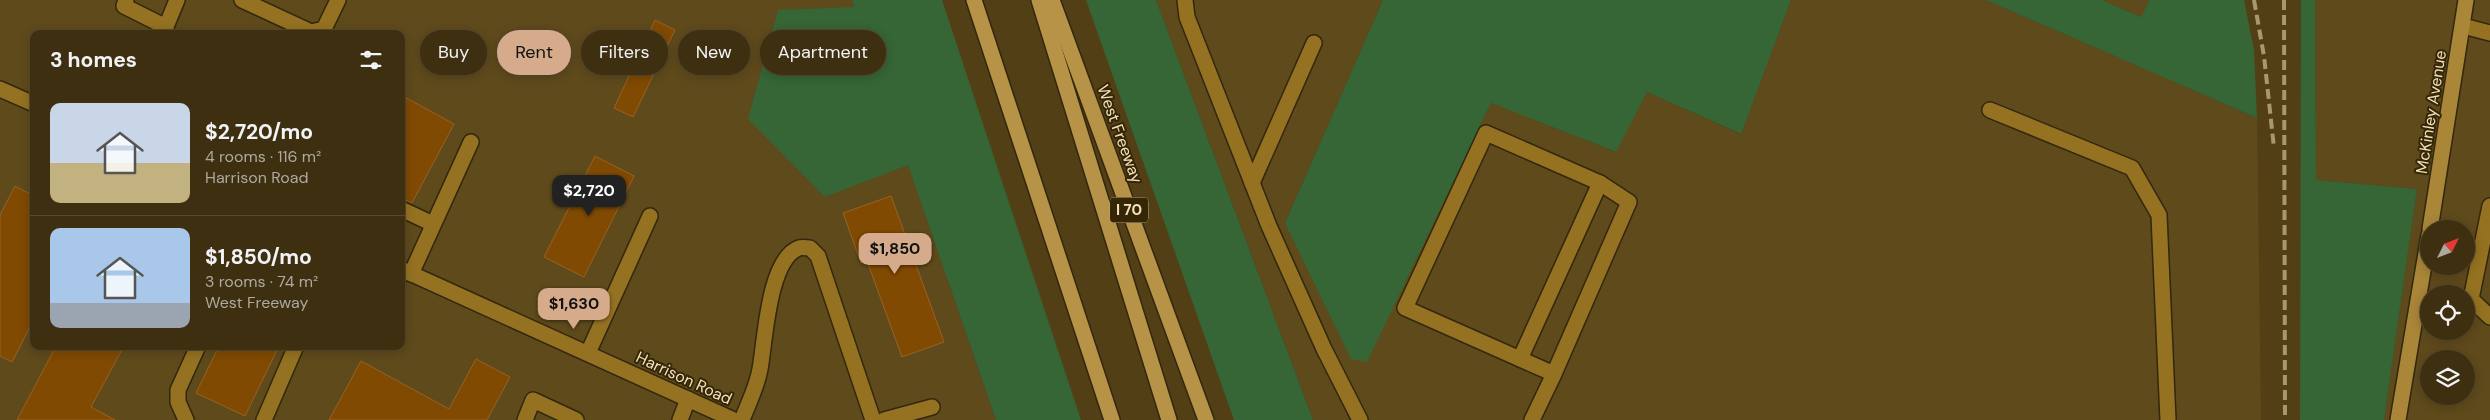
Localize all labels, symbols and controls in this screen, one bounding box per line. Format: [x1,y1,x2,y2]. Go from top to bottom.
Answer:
chip: Buy [420,30,487,75]
chip: Rent [497,30,571,75]
chip: Filters [581,30,668,75]
chip: New [678,30,750,75]
chip: Apartment [760,30,886,75]
text: 3 homes [50,46,137,74]
icon: filters [357,46,385,74]
street label: McKinley Avenue [2411,49,2451,175]
street label: West Freeway [1092,82,1148,186]
text: $2,720/mo [205,118,313,146]
icon: home [90,123,150,183]
text: 4 rooms · 116 m² [205,146,321,167]
text: Harrison Road [205,167,309,188]
pin: $2,720 [548,174,630,217]
text: $2,720 [563,180,615,201]
road number: I 70 [1110,198,1148,222]
north arrow [2420,220,2475,275]
map controls [2420,220,2475,405]
pin: $1,850 [854,232,936,275]
text: $1,850 [870,238,920,259]
text: $1,850/mo [205,243,312,271]
icon: home [90,248,150,308]
text: 3 rooms · 74 m² [205,271,318,292]
button: locate [2420,285,2475,340]
pin: $1,630 [533,288,615,330]
text: West Freeway [205,292,308,313]
text: $1,630 [549,293,599,314]
street label: Harrison Road [633,347,735,409]
button: layers [2420,350,2475,405]

